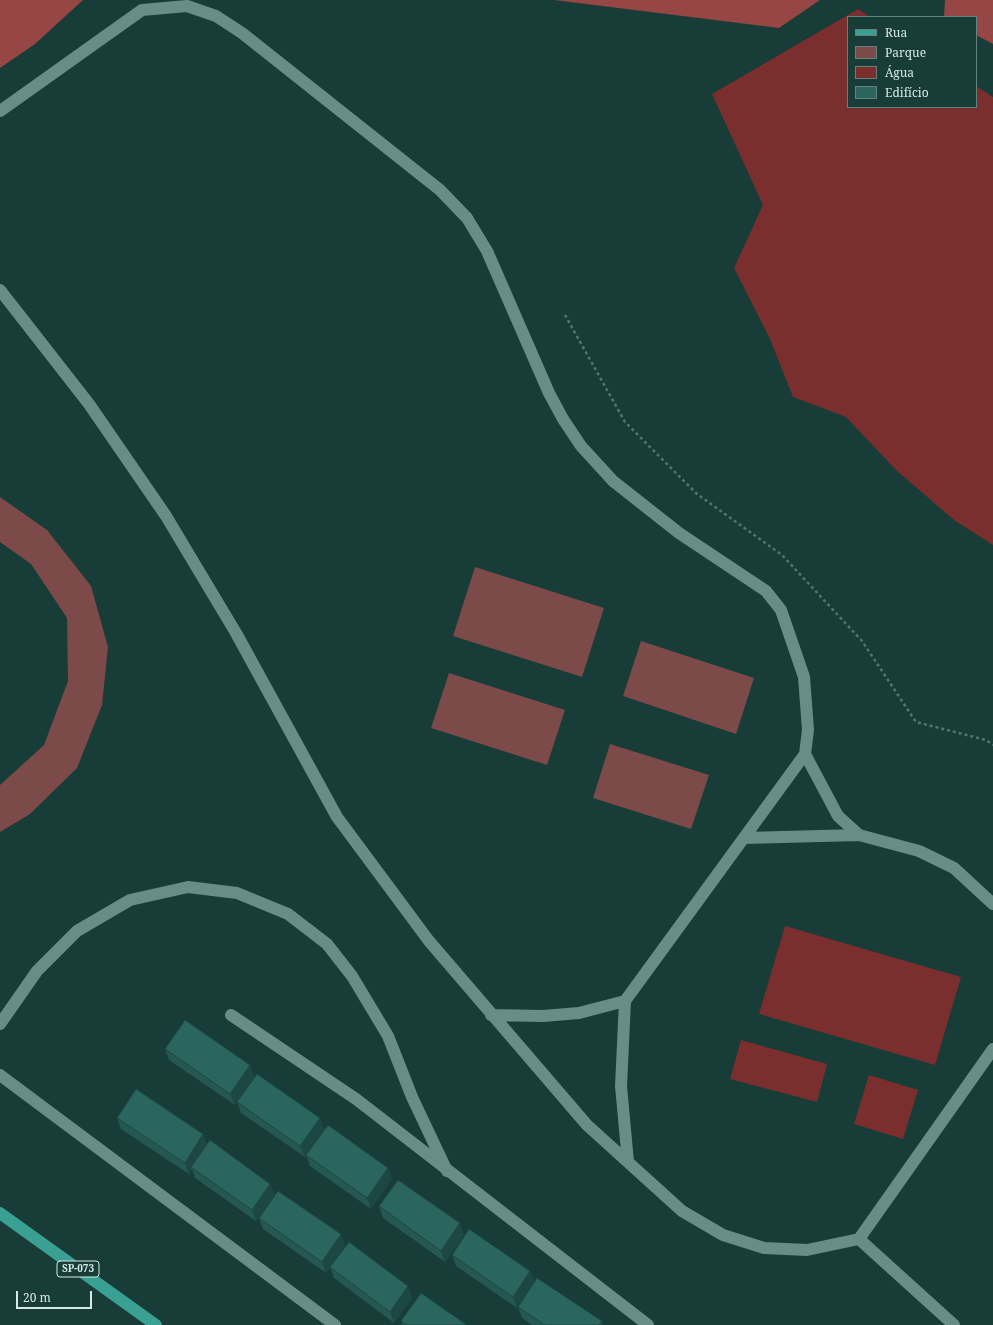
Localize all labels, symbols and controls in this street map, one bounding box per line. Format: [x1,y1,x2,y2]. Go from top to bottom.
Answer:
legend [847,16,977,108]
text: Rua [885,24,907,41]
text: Parque [885,44,926,61]
text: Água [885,64,914,81]
text: Edifício [885,84,929,101]
road number: SP-073 [57,1261,99,1277]
scale bar [18,1283,94,1309]
text: 20 m [23,1289,51,1306]

